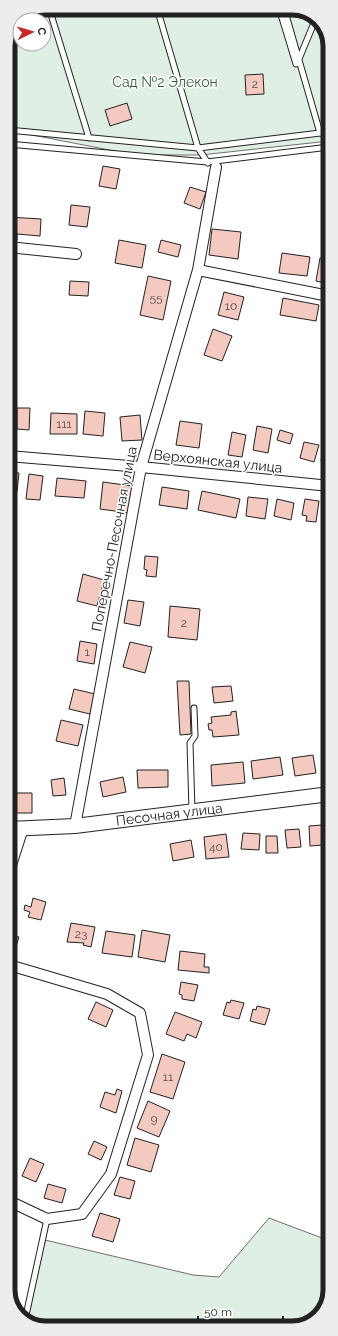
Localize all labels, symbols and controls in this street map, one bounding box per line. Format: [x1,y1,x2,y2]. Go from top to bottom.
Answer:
north arrow [12,12,52,52]
text: С [35,27,48,36]
park label: Сад №2 Элекон [112,74,218,90]
house number: 2 [252,77,258,91]
house number: 55 [149,291,163,305]
house number: 10 [225,299,237,313]
house number: 111 [56,417,72,431]
street label: Поперечно-Песочная улица [88,445,140,633]
street label: Верхоянская улица [153,446,283,476]
house number: 2 [181,616,187,630]
house number: 1 [84,645,90,659]
street label: Песочная улица [115,800,223,829]
house number: 40 [209,840,223,854]
house number: 23 [75,927,87,941]
house number: 11 [163,1070,173,1084]
house number: 9 [150,1112,158,1126]
scale bar [198,1298,283,1324]
text: 50 m [204,1305,232,1319]

